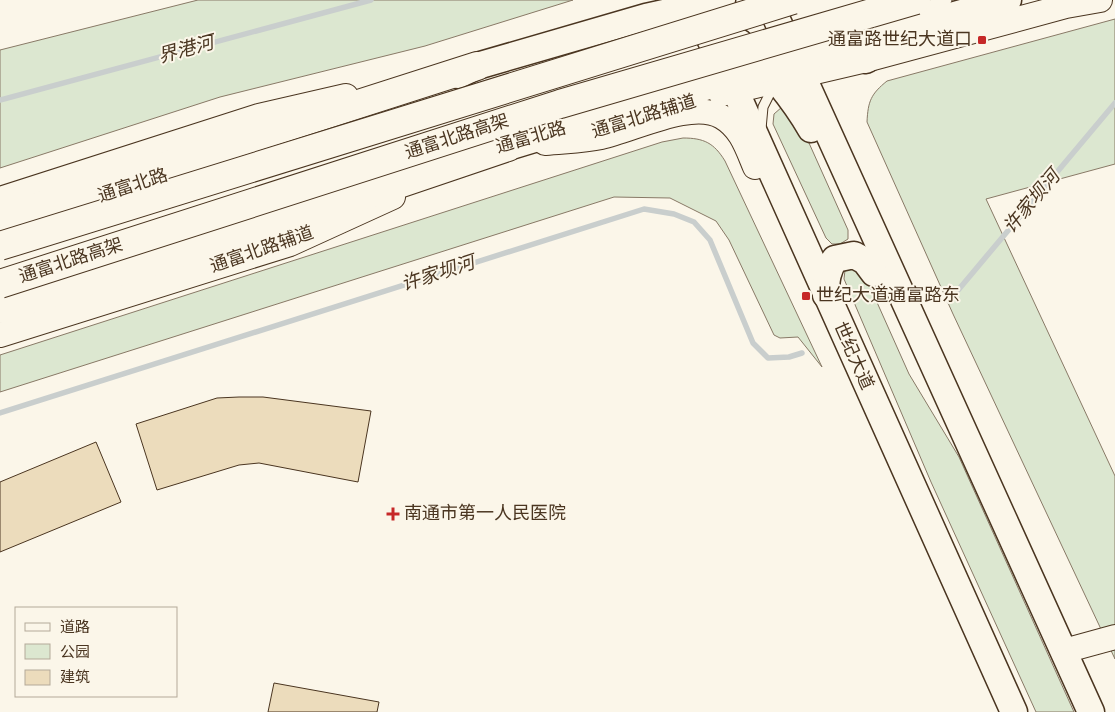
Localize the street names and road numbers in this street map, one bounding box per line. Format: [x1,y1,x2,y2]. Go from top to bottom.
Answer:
street label: 通富北路辅道 [589,91,698,141]
street label: 通富北路高架 [402,110,511,162]
street label: 通富北路 [493,118,568,157]
street label: 通富北路 [95,164,170,206]
street label: 通富北路辅道 [207,222,316,276]
street label: 通富北路高架 [16,234,125,286]
street label: 世纪大道 [830,319,878,393]

